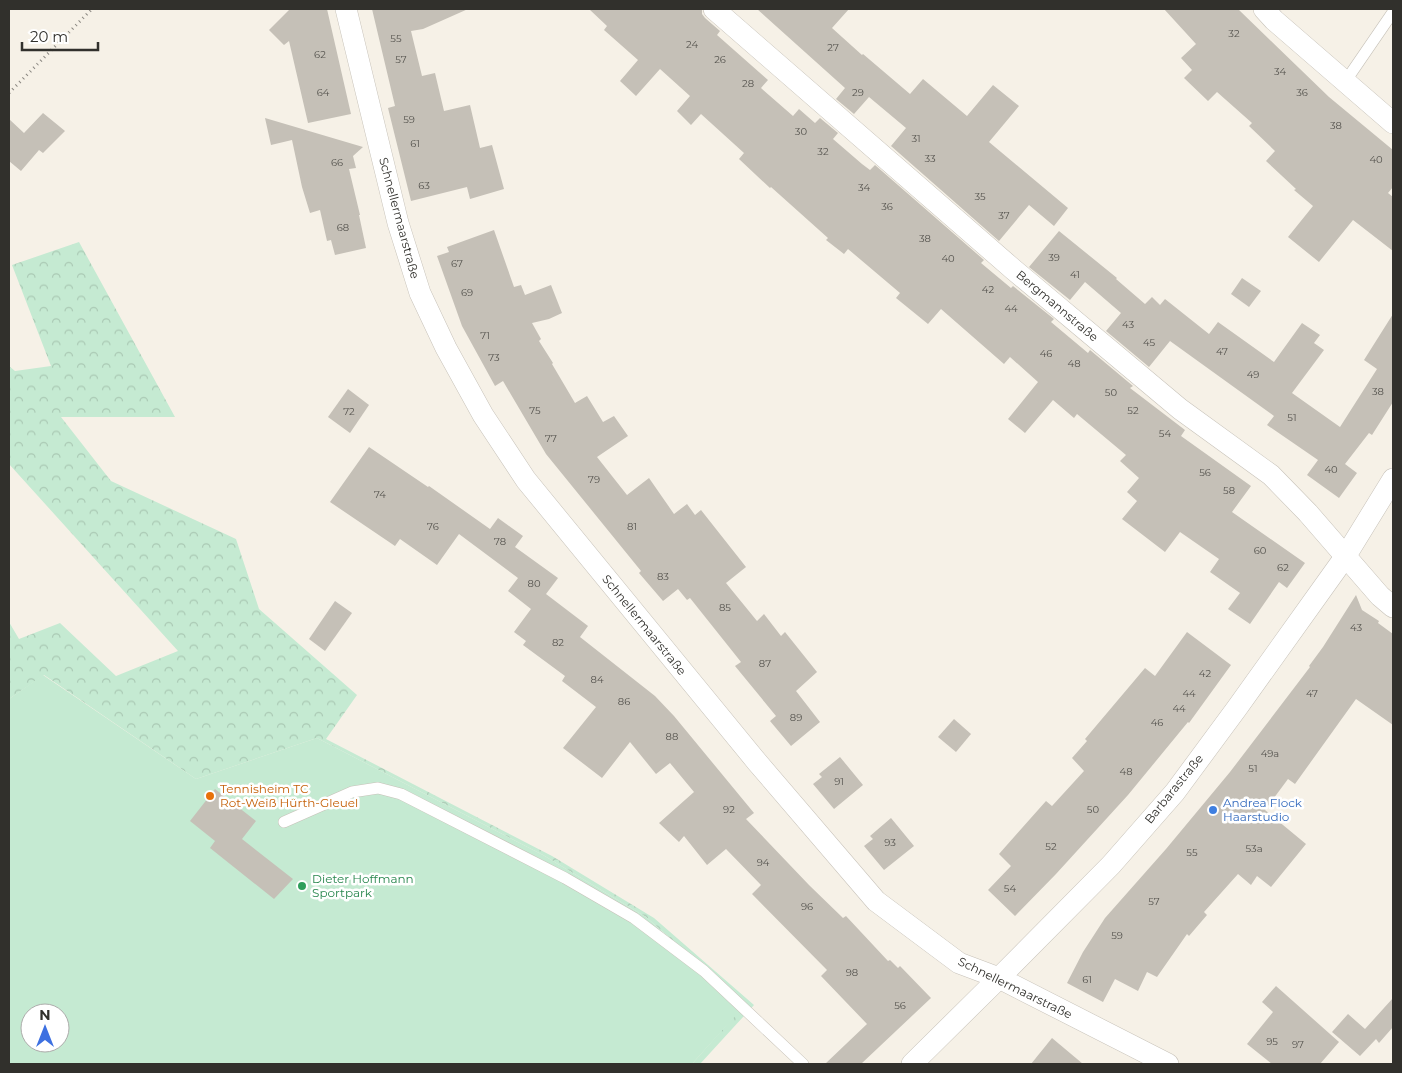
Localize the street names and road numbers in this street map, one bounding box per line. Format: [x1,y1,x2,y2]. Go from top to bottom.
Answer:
street label: Schnellermaarstraße [376,156,423,280]
street label: Bergmannstraße [1013,267,1101,344]
street label: Schnellermaarstraße [599,571,690,678]
street label: Barbarastraße [1141,751,1206,826]
street label: Schnellermaarstraße [956,953,1075,1022]

